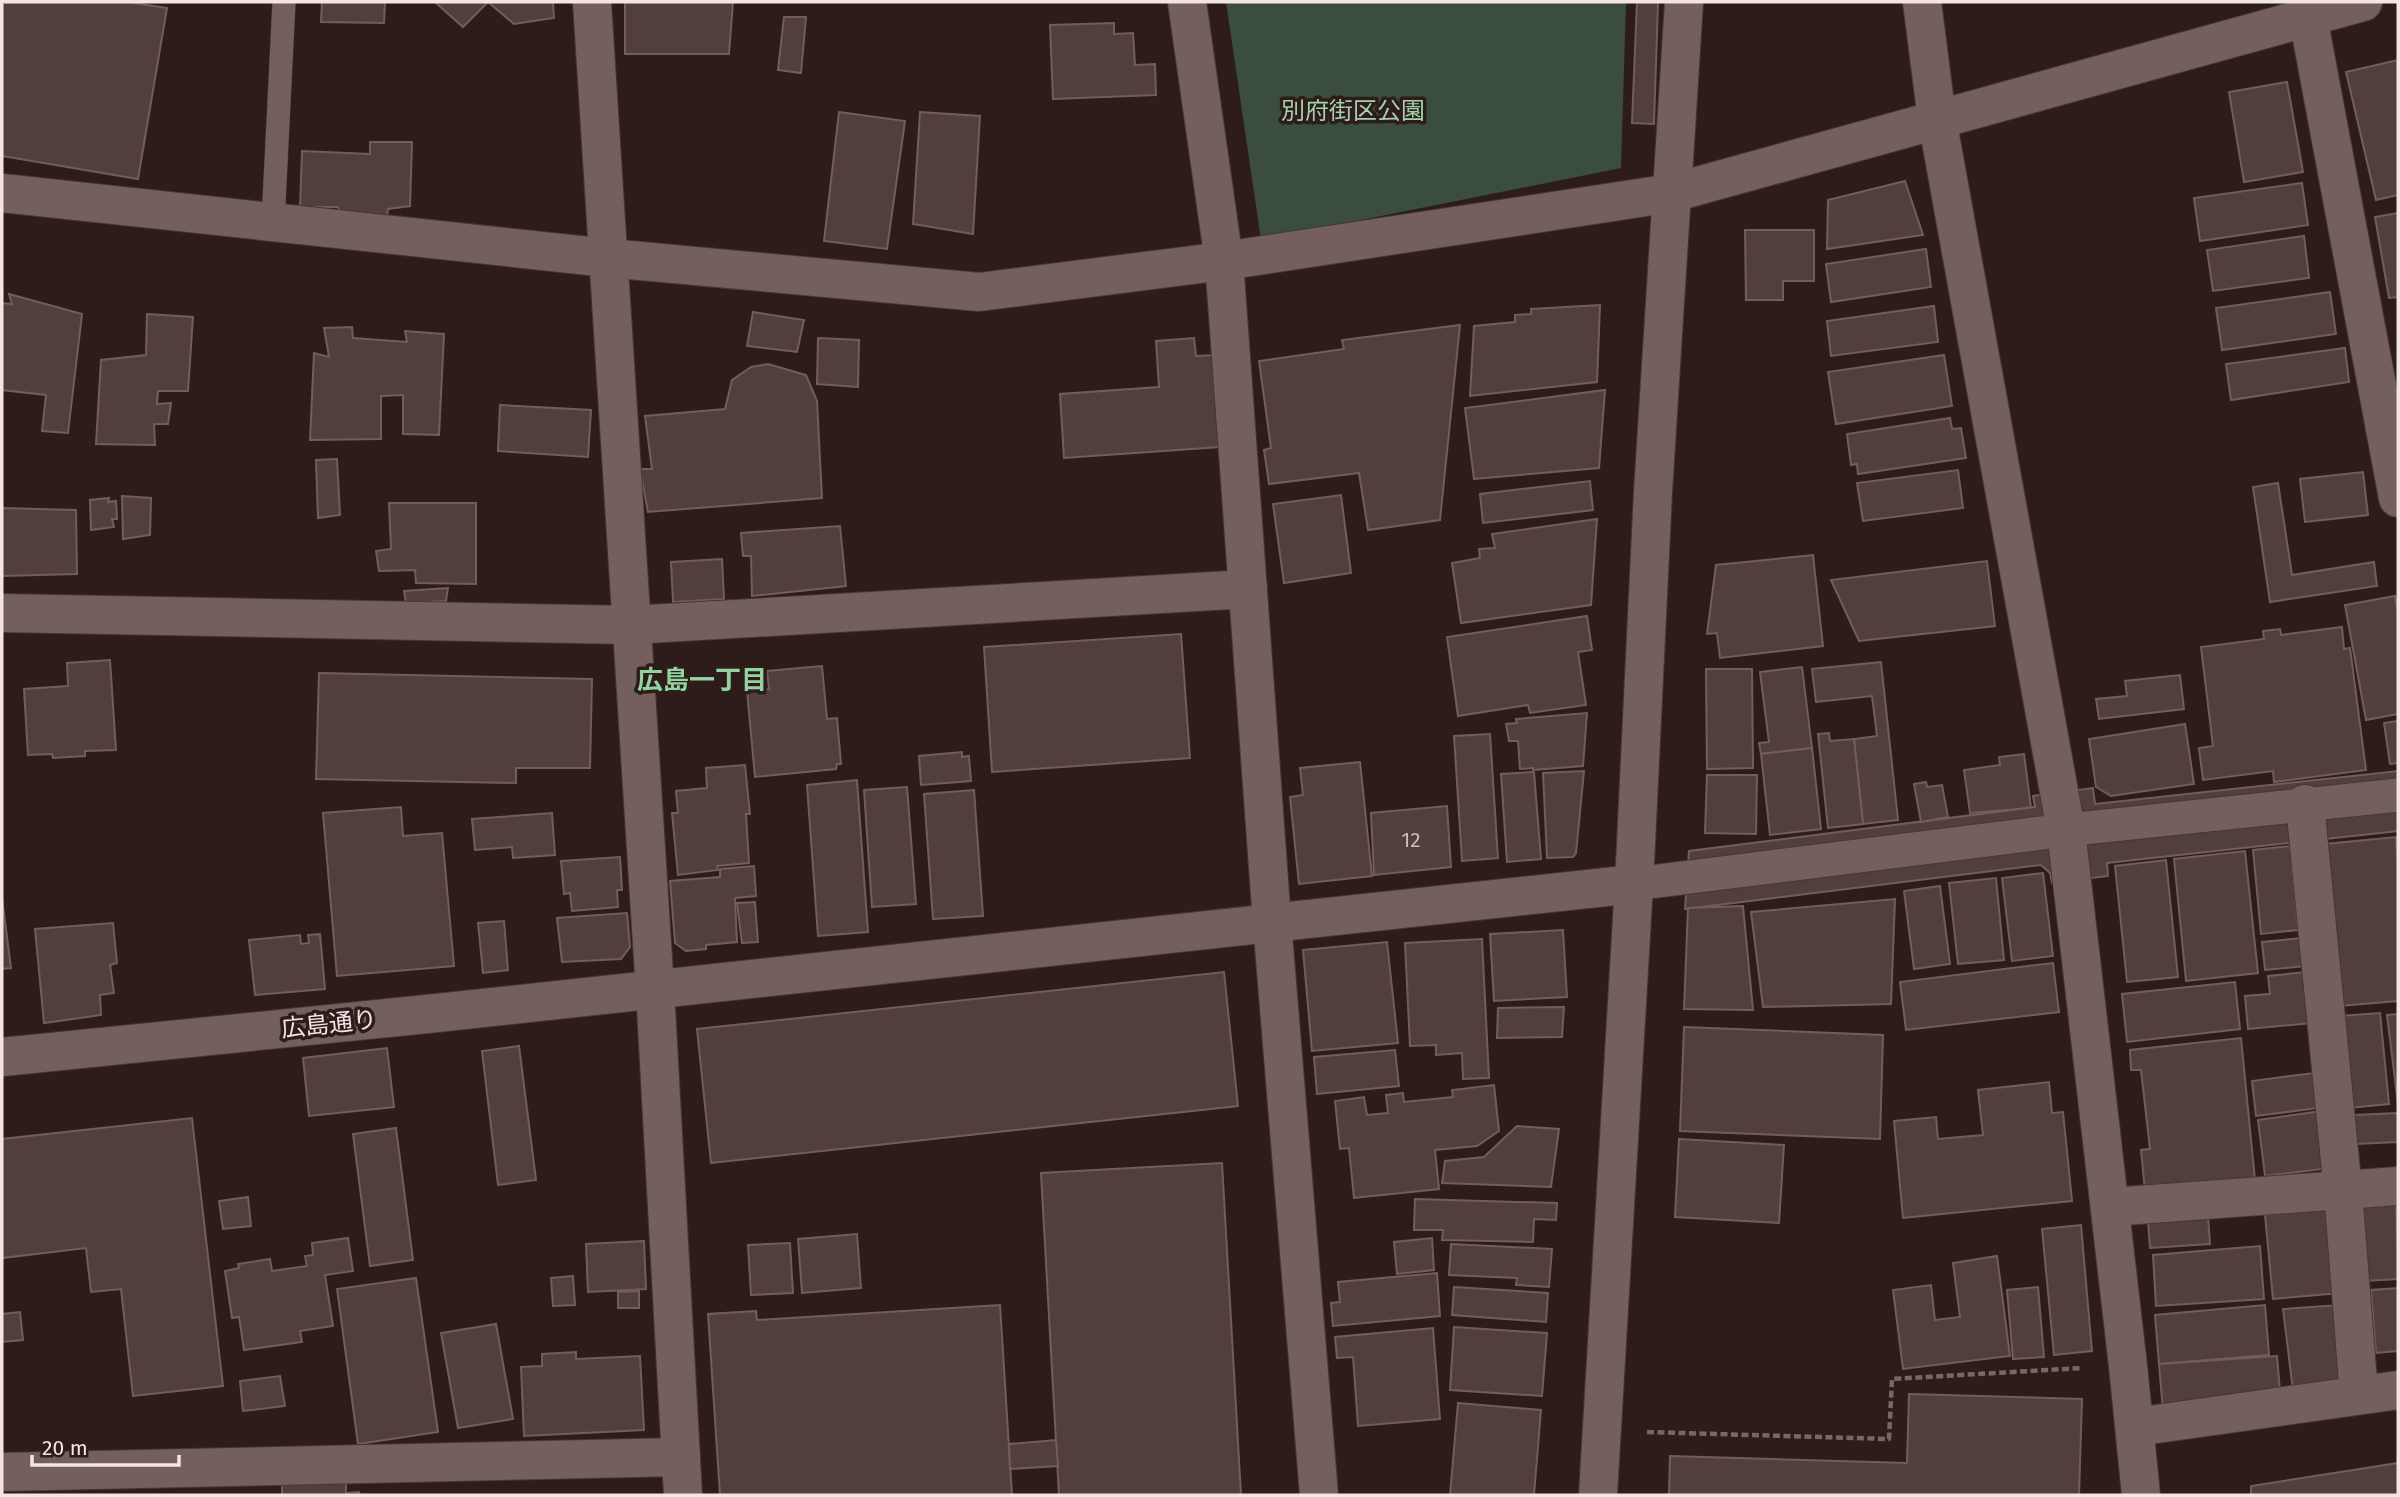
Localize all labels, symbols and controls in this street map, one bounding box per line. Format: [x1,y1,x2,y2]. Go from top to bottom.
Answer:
park label: 別府街区公園 [1281,97,1425,125]
district label: 広島一丁目 [637,665,767,696]
house number: 12 [1401,827,1421,853]
street label: 広島通り [280,1005,378,1043]
scale bar [32,1424,178,1468]
text: 20 m [42,1435,88,1461]

